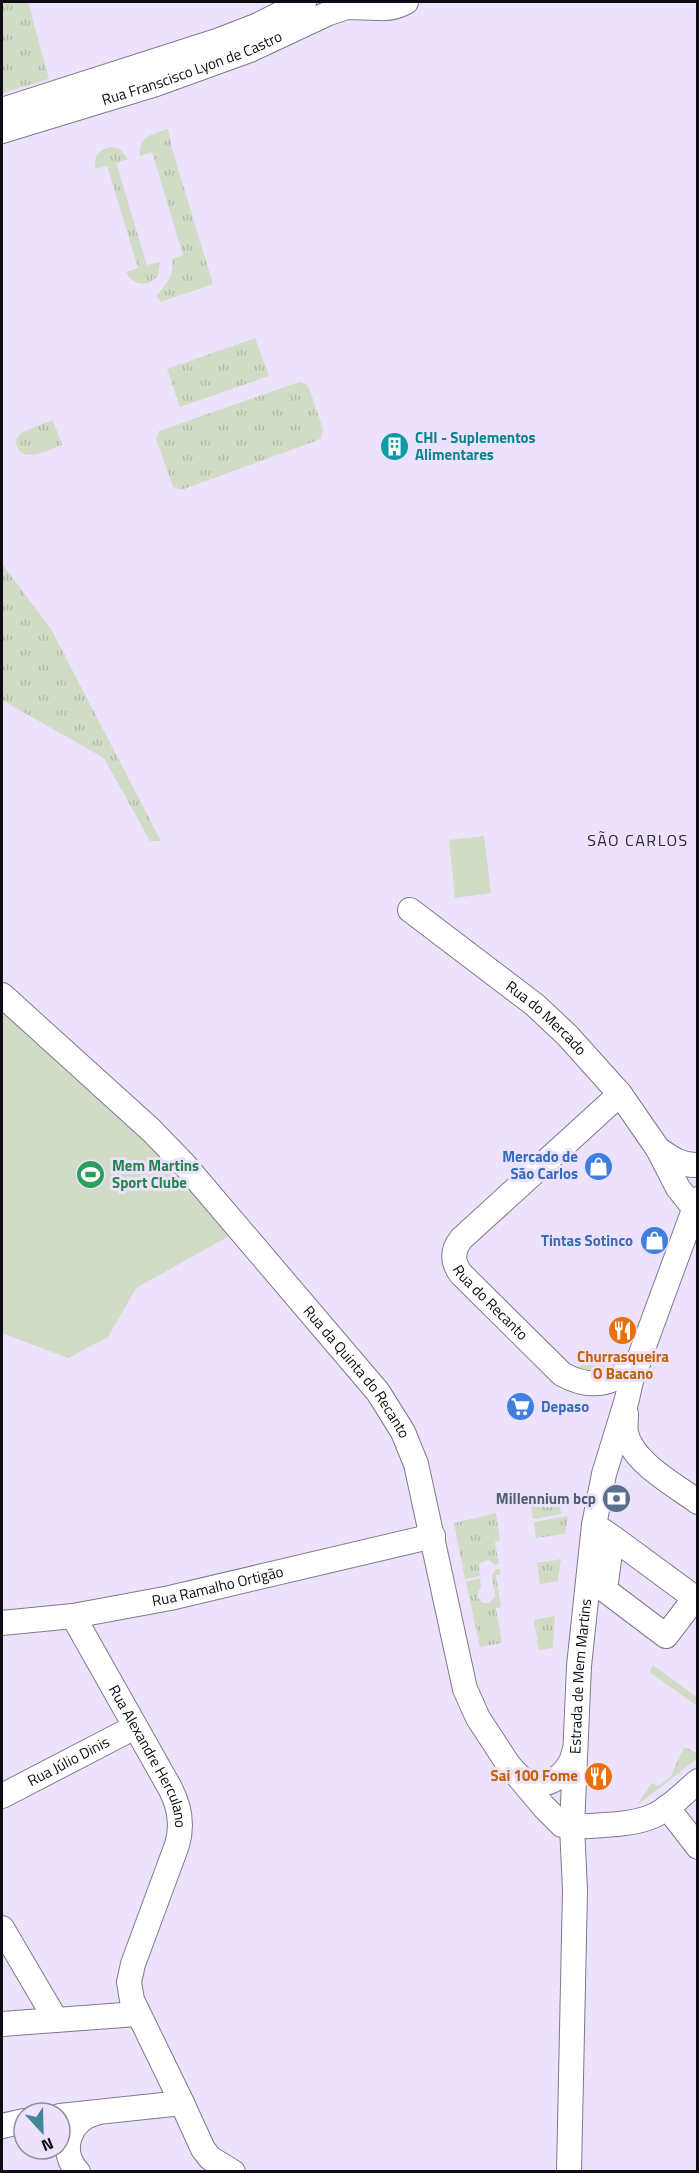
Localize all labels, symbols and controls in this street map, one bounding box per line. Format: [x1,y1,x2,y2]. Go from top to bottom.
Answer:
street label: Rua Franscisco Lyon de Castro [99,25,286,111]
place label: CHI - Suplementos Alimentares [415,426,536,466]
building icon: CHI - Suplementos Alimentares [378,431,410,463]
district label: SÃO CARLOS [587,828,689,852]
street label: Rua do Mercado [501,975,592,1060]
place label: Mercado de São Carlos [502,1145,578,1185]
shop icon: Mercado de São Carlos [583,1150,615,1182]
place label: Mem Martins Sport Clube [112,1154,199,1194]
sports icon: Mem Martins Sport Clube [75,1159,107,1191]
shop icon: Tintas Sotinco [638,1225,670,1257]
place label: Tintas Sotinco [541,1229,633,1252]
street label: Rua do Recanto [447,1260,534,1345]
street label: Rua da Quinta do Recanto [298,1300,416,1441]
restaurant icon: Churrasqueira O Bacano [607,1314,639,1346]
place label: Churrasqueira O Bacano [577,1345,669,1385]
supermarket icon: Depaso [504,1391,536,1423]
place label: Depaso [541,1395,589,1418]
bank icon: Millennium bcp [601,1483,633,1515]
place label: Millennium bcp [496,1487,596,1510]
street label: Rua Ramalho Ortigão [150,1560,286,1612]
street label: Estrada de Mem Martins [563,1597,597,1755]
street label: Rua Alexandre Herculano [103,1681,192,1828]
street label: Rua Júlio Dinis [23,1730,113,1792]
restaurant icon: Sai 100 Fome [583,1760,615,1792]
place label: Sai 100 Fome [491,1764,578,1787]
north arrow [12,2101,72,2161]
text: N [38,2132,57,2158]

